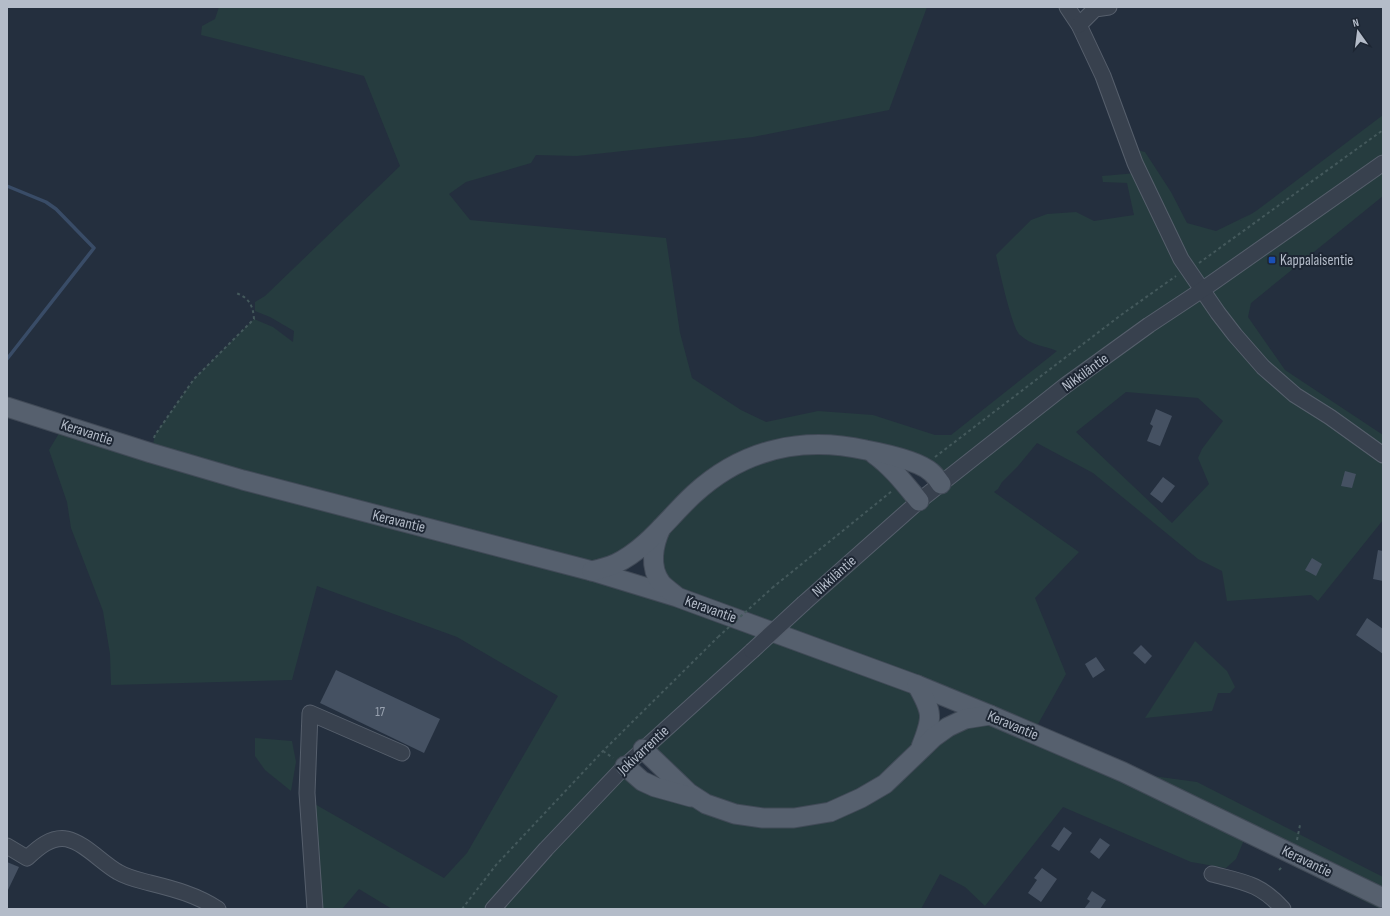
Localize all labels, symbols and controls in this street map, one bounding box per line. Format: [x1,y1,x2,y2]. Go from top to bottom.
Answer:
north arrow [1338,12,1378,52]
text: N [1351,16,1360,30]
place label: Kappalaisentie [1280,251,1353,270]
marker: Kappalaisentie [1267,255,1277,265]
street label: Nikkiläntie [1058,349,1112,396]
street label: Keravantie [58,415,115,450]
street label: Keravantie [371,506,427,537]
street label: Nikkiläntie [808,552,860,601]
street label: Keravantie [682,591,739,628]
house number: 17 [375,704,386,720]
street label: Keravantie [984,706,1041,745]
street label: Jokivarrentie [613,722,673,780]
street label: Keravantie [1279,841,1335,882]

